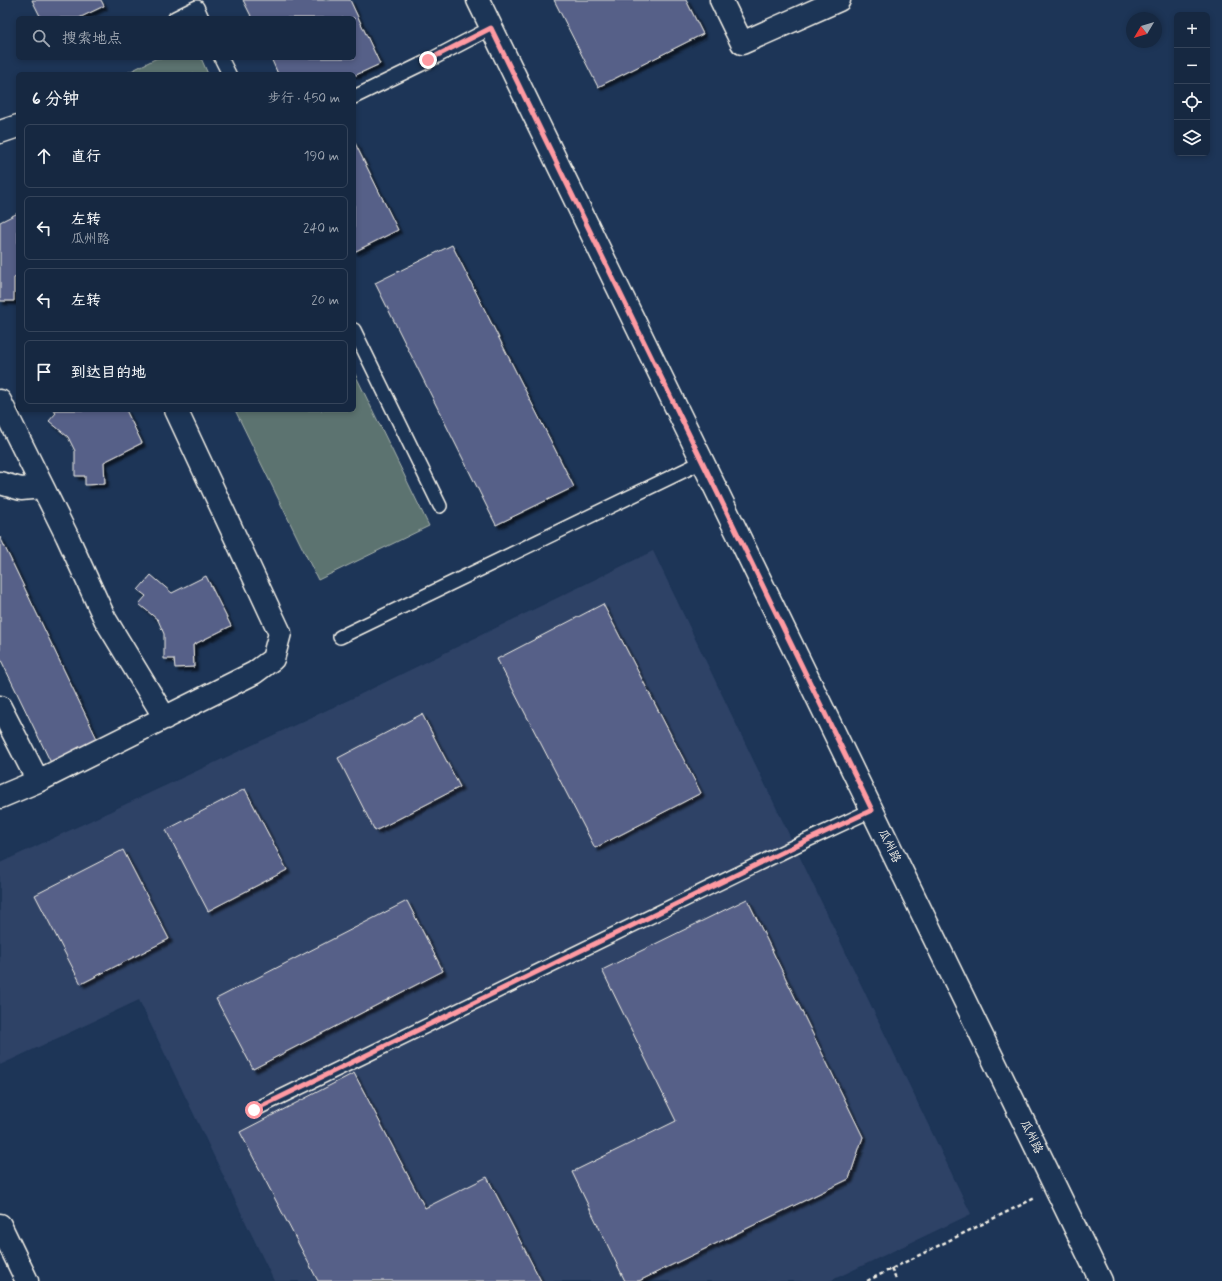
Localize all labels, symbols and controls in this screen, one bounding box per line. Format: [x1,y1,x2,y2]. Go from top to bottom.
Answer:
north arrow [1126,12,1162,48]
map controls [1174,12,1210,156]
button: + [1174,12,1210,48]
search box [16,16,356,60]
icon: search [30,27,52,49]
text: 搜索地点 [62,29,122,49]
button: − [1174,48,1210,84]
route end [419,51,437,69]
button: locate [1174,84,1210,120]
text: 6 分钟 [32,88,79,110]
text: 步行 · 450 m [268,90,340,107]
button: layers [1174,120,1210,156]
icon: ahead [33,145,55,167]
text: 直行 [71,147,101,167]
text: 190 m [304,148,339,165]
text: 左转 [71,210,101,230]
icon: left [33,217,55,239]
text: 240 m [303,220,339,237]
text: 瓜州路 [71,231,110,248]
icon: left [33,289,55,311]
text: 左转 [71,291,101,311]
text: 20 m [311,292,339,309]
icon: arrive [33,361,55,383]
text: 到达目的地 [71,363,146,383]
street label: 瓜州路 [874,826,904,866]
route start [245,1101,263,1119]
street label: 瓜州路 [1016,1117,1046,1157]

